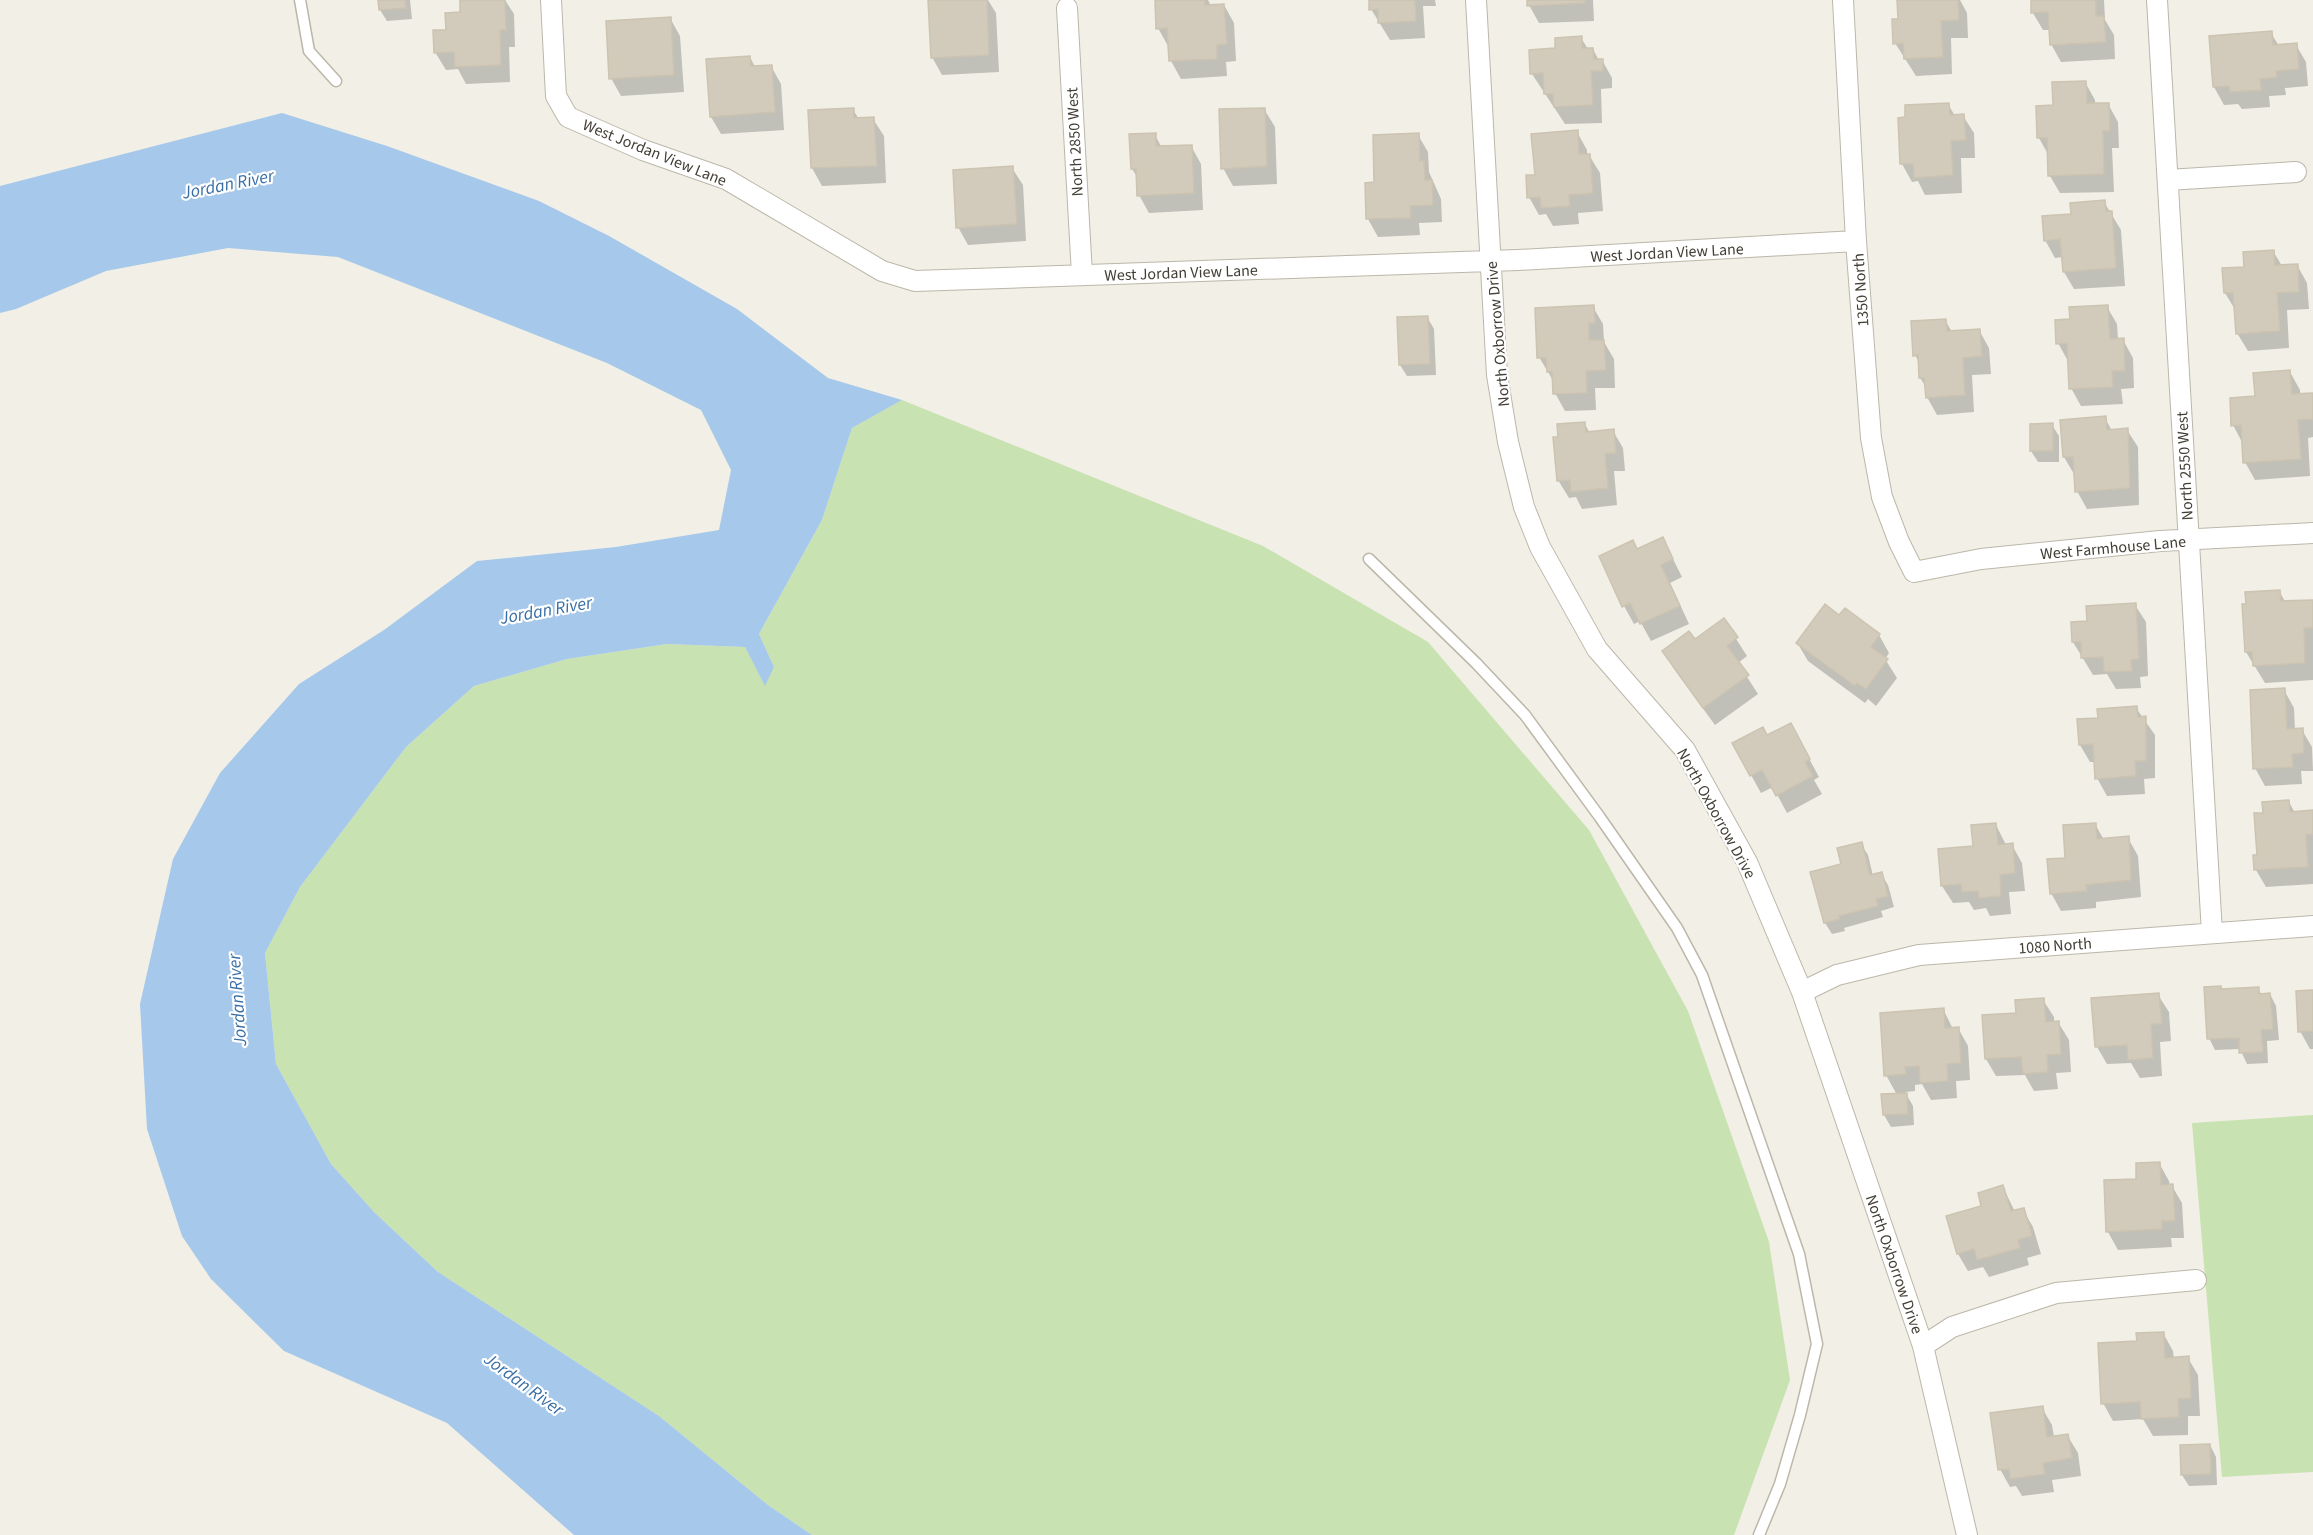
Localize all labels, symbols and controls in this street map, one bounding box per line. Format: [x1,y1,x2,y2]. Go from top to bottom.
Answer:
street label: North 2850 West [1061,86,1089,197]
street label: West Jordan View Lane [579,114,730,192]
water label: Jordan River [179,163,277,206]
street label: West Jordan View Lane [1590,238,1744,268]
street label: 1350 North [1847,252,1875,327]
street label: West Jordan View Lane [1104,259,1258,287]
street label: North Oxborrow Drive [1481,260,1515,408]
street label: North 2550 West [2171,410,2199,521]
street label: West Farmhouse Lane [2039,531,2187,565]
water label: Jordan River [497,590,595,631]
street label: North Oxborrow Drive [1671,744,1761,883]
street label: 1080 North [2018,932,2093,960]
water label: Jordan River [222,952,253,1048]
street label: North Oxborrow Drive [1860,1192,1928,1337]
water label: Jordan River [478,1346,569,1422]

